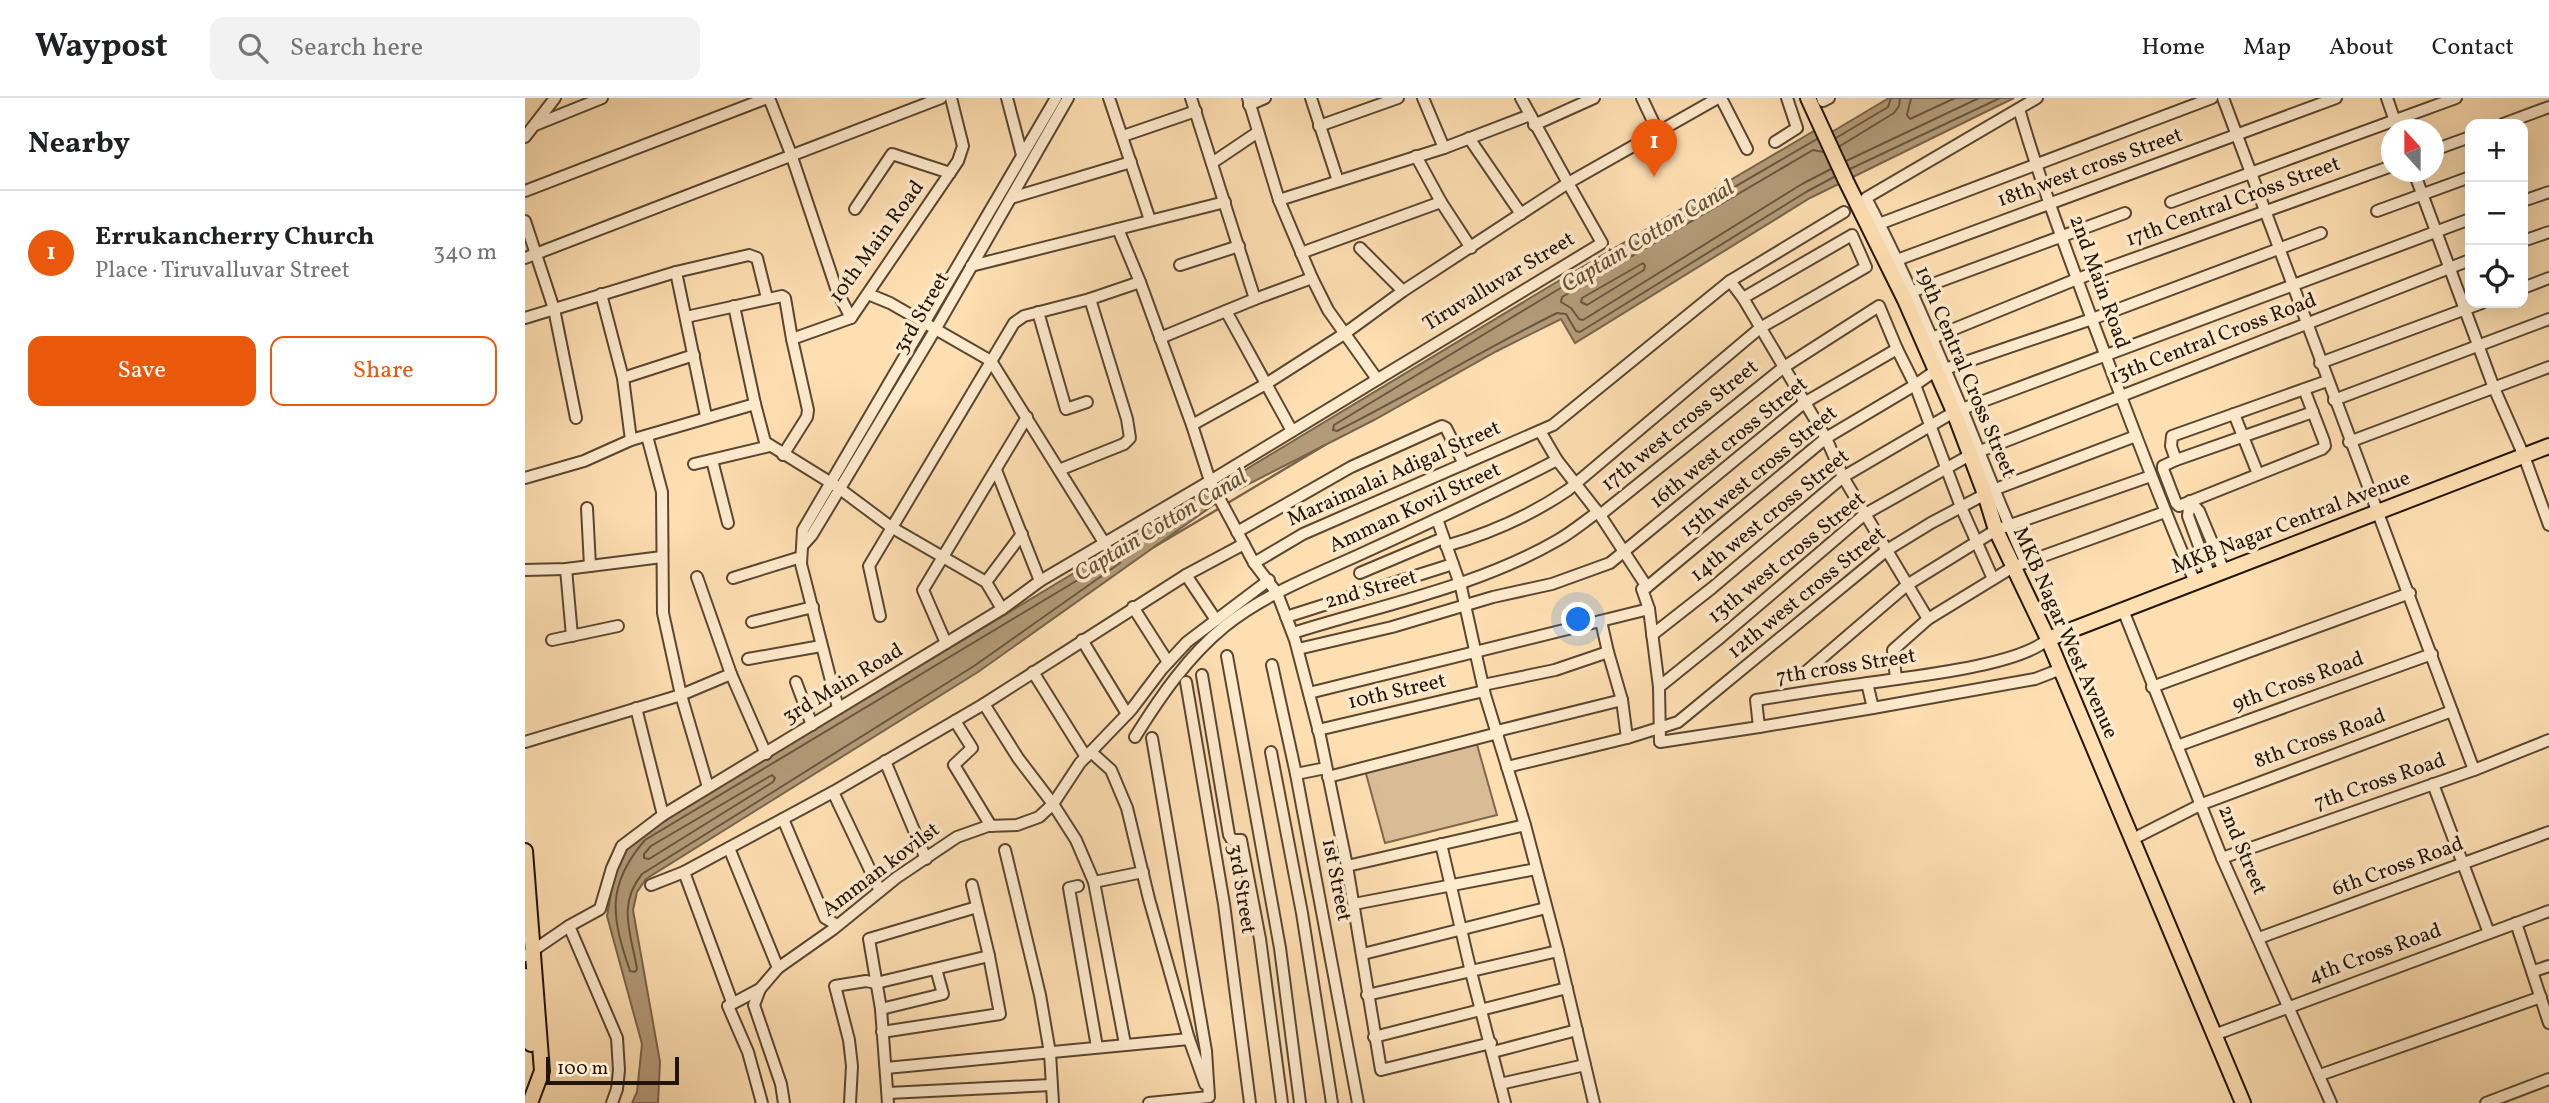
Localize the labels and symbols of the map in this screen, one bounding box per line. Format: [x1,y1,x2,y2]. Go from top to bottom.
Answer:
pin: 1 [1631,119,1677,177]
north arrow [2381,119,2444,182]
street label: 18th west cross Street [1993,121,2187,215]
street label: 17th Central Cross Street [2122,150,2344,254]
water label: Captain Cotton Canal [1555,173,1741,301]
street label: 10th Main Road [823,175,931,309]
street label: 2nd Main Road [2061,211,2137,353]
street label: Tiruvalluvar Street [1418,225,1580,339]
street label: 19th Central Cross Street [1907,262,2023,482]
street label: 3rd Street [887,266,957,360]
street label: 13th Central Cross Road [2105,286,2321,392]
street label: 17th west cross Street [1595,353,1765,499]
street label: 16th west cross Street [1644,370,1814,516]
street label: 15th west cross Street [1674,399,1844,545]
street label: Maraimalai Adigal Street [1283,414,1505,534]
street label: 14th west cross Street [1684,443,1856,589]
street label: Amman Kovil Street [1324,455,1506,561]
water label: Captain Cotton Canal [1068,462,1254,590]
street label: MKB Nagar Central Avenue [2168,464,2414,582]
street label: 13th west cross Street [1702,485,1872,631]
street label: 12th west cross Street [1722,520,1892,666]
street label: MKB Nagar West Avenue [2005,522,2125,744]
street label: 2nd Street [1321,563,1421,617]
your location [1561,602,1595,636]
street label: 3rd Main Road [777,637,909,731]
street label: 7th cross Street [1774,642,1918,692]
street label: 9th Cross Road [2228,645,2368,719]
street label: 10th Street [1345,667,1449,717]
street label: 8th Cross Road [2250,702,2390,776]
street label: 7th Cross Road [2310,746,2450,818]
street label: 2nd Street [2210,801,2274,899]
street label: Amman kovilst [816,816,946,924]
street label: 6th Cross Road [2328,830,2468,904]
street label: 1st Street [1314,836,1358,924]
street label: 3rd Street [1220,842,1262,936]
street label: 4th Cross Road [2304,916,2446,992]
scale bar [546,1054,679,1086]

